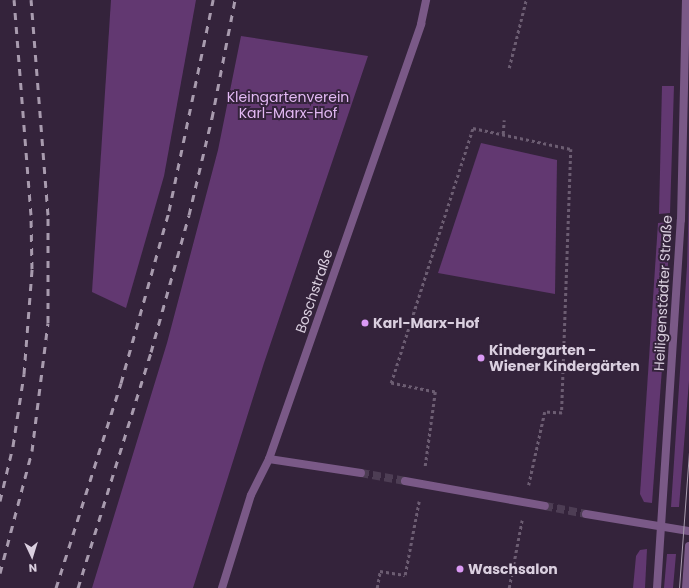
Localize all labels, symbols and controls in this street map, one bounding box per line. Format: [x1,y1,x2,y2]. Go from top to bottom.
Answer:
park label: Kleingartenverein Karl-Marx-Hof [227,89,349,122]
street label: Heiligenstädter Straße [651,215,675,371]
street label: Boschstraße [292,247,336,335]
place label: Karl-Marx-Hof [373,315,479,331]
marker: Karl-Marx-Hof [360,318,370,328]
place label: Kindergarten - Wiener Kindergärten [489,342,640,374]
marker: Kindergarten - Wiener Kindergärten [476,353,486,363]
north arrow [12,536,52,576]
text: N [28,560,38,576]
place label: Waschsalon [468,561,558,577]
marker: Waschsalon [455,564,465,574]

